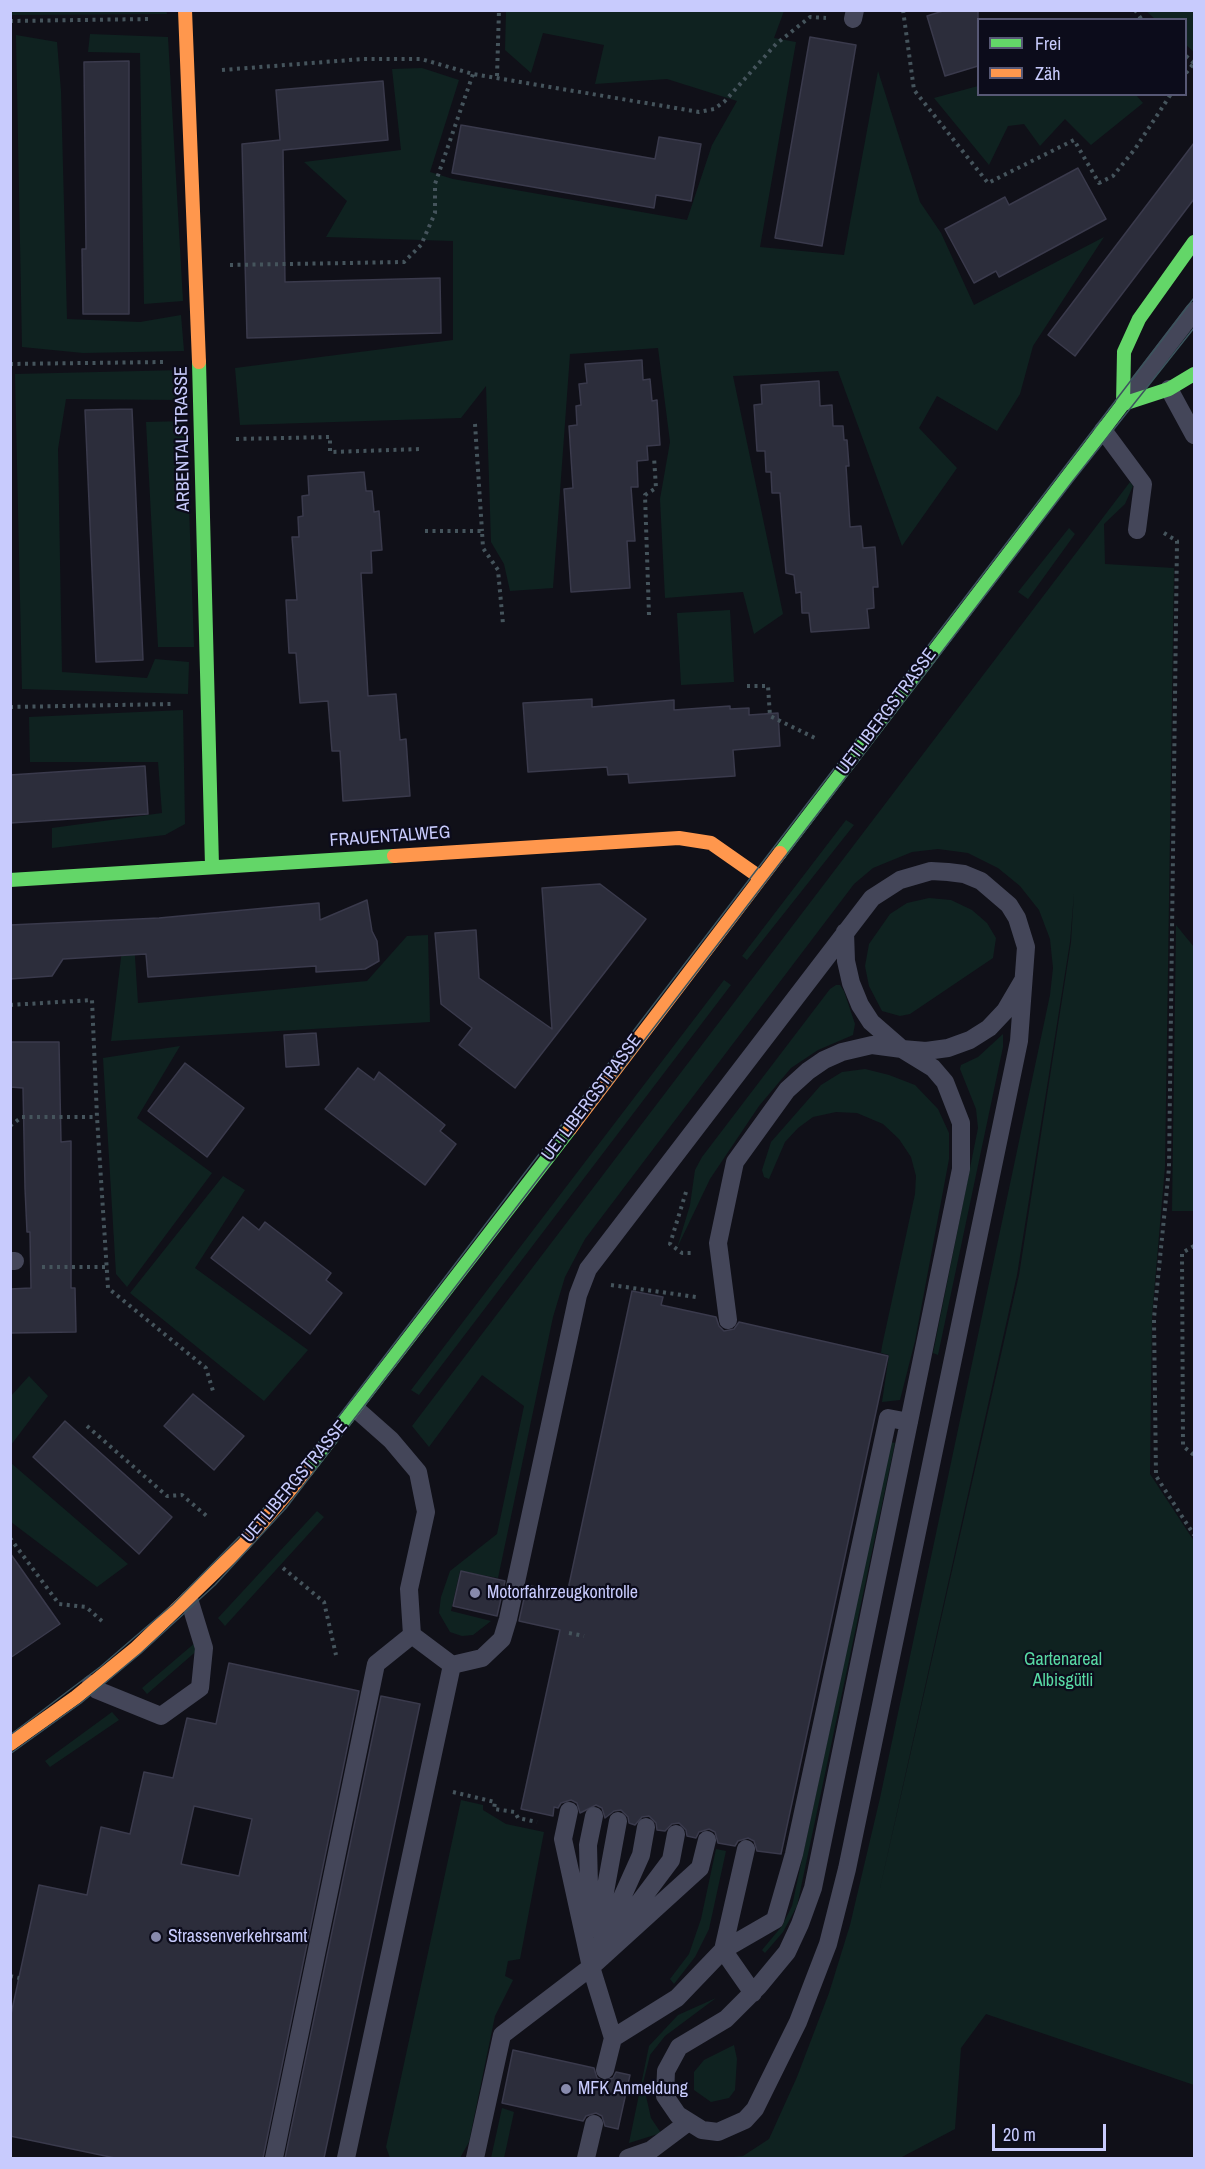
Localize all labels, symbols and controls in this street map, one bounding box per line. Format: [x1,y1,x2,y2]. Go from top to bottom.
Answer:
legend [977,18,1187,96]
text: Frei [1035,31,1061,56]
text: Zäh [1035,61,1060,86]
street label: ARBENTALSTRASSE [171,366,195,512]
street label: UETLIBERGSTRASSE [832,645,942,779]
street label: FRAUENTALWEG [329,822,451,852]
street label: UETLIBERGSTRASSE [537,1031,647,1165]
street label: UETLIBERGSTRASSE [238,1417,352,1547]
place label: Motorfahrzeugkontrolle [487,1582,638,1604]
marker: Motorfahrzeugkontrolle [468,1586,482,1600]
park label: Gartenareal Albisgütli [1024,1649,1102,1692]
place label: Strassenverkehrsamt [168,1926,307,1948]
marker: Strassenverkehrsamt [149,1930,163,1944]
place label: MFK Anmeldung [578,2078,688,2100]
marker: MFK Anmeldung [559,2082,573,2096]
scale bar [995,2112,1109,2150]
text: 20 m [1003,2122,1036,2147]

